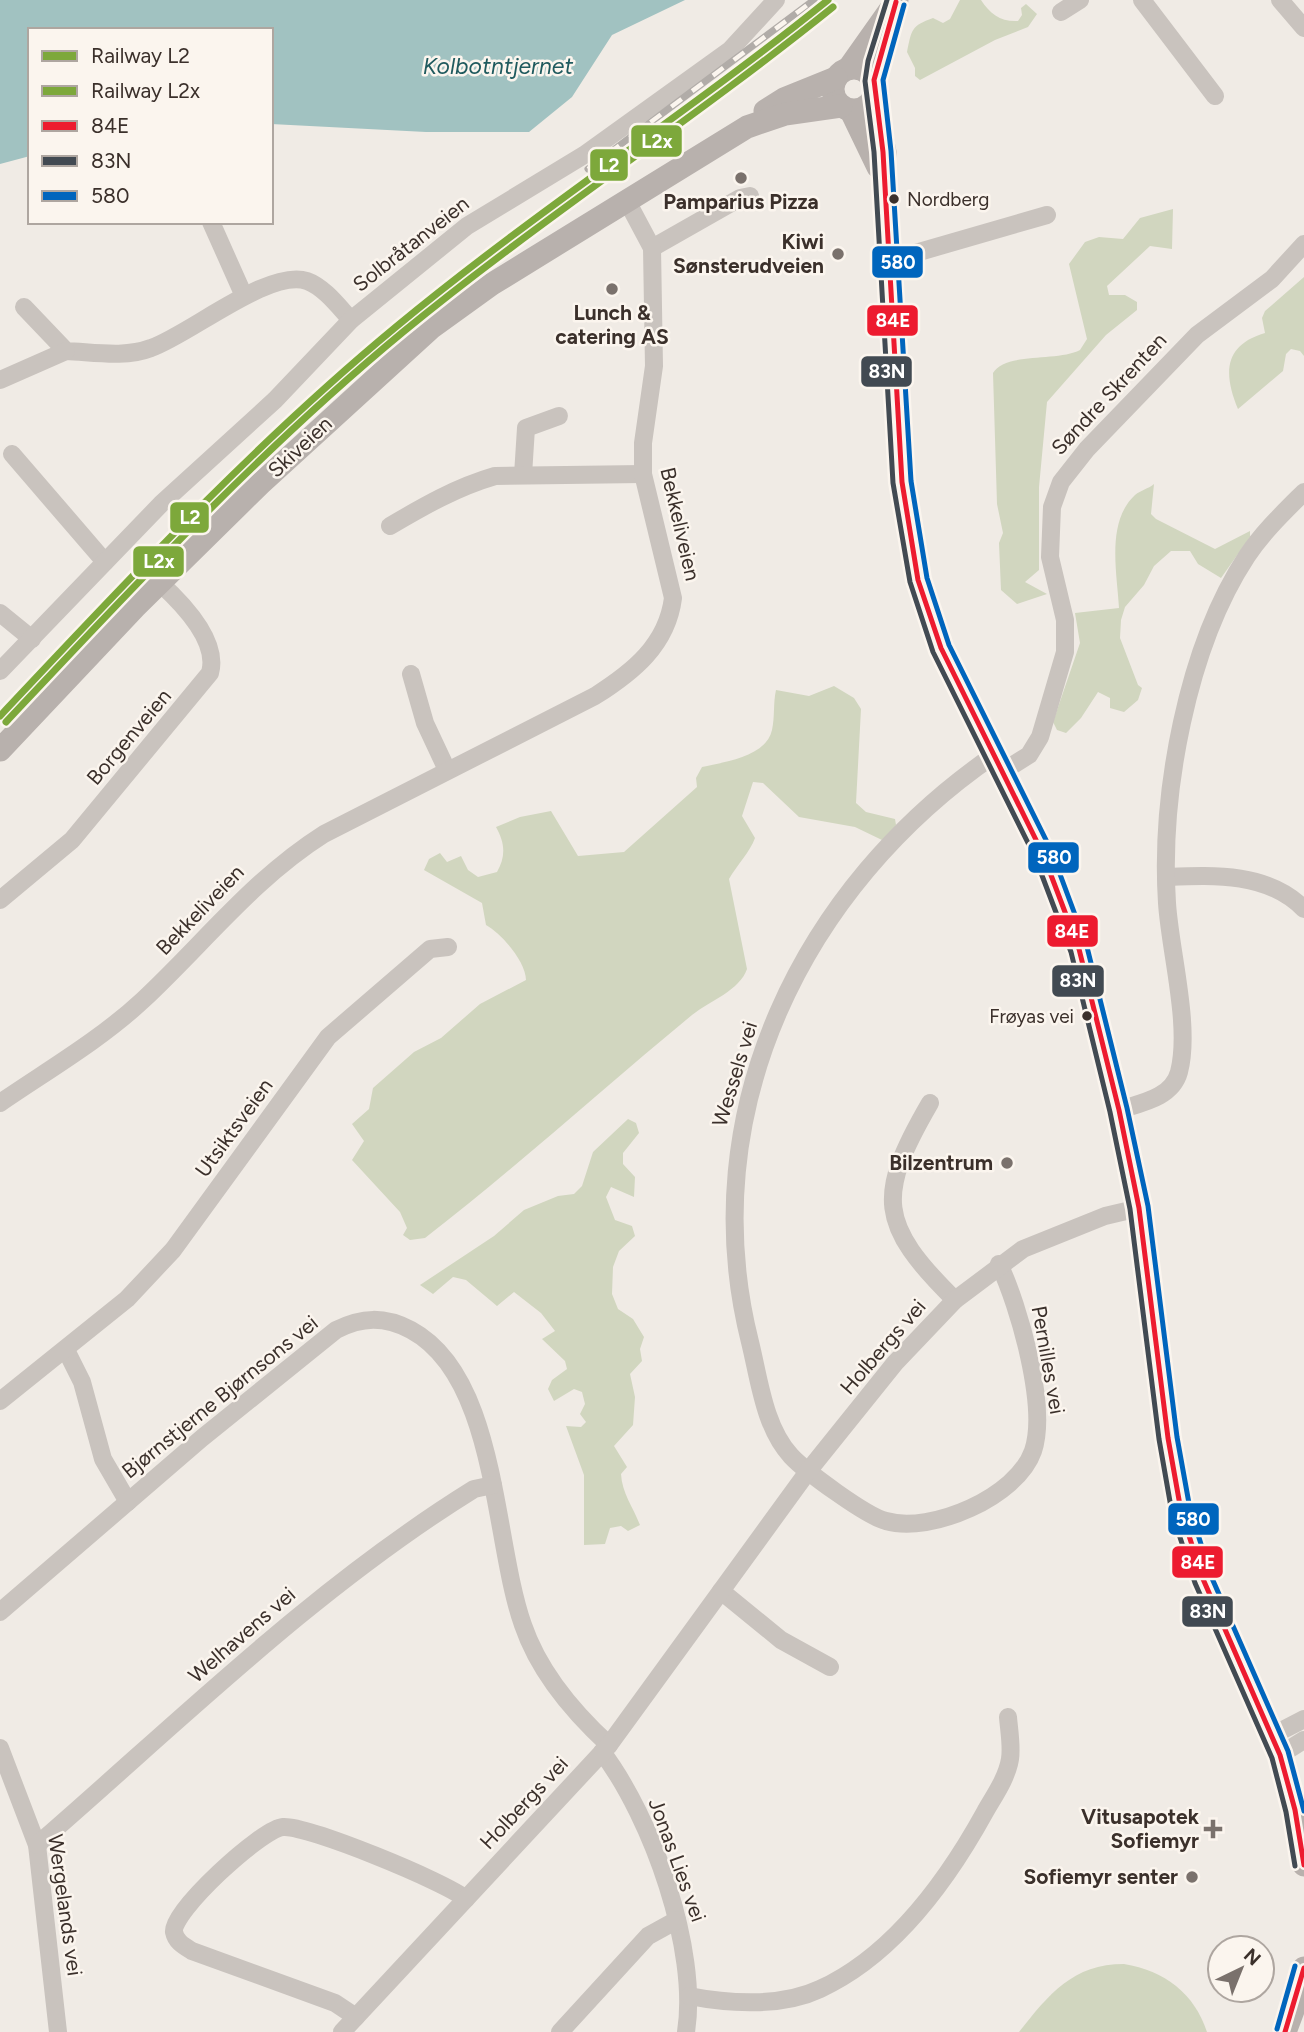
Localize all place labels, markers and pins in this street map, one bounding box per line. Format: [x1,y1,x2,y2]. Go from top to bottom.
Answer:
marker: Pamparius Pizza [733,170,749,186]
place label: Nordberg [907,188,989,211]
place label: Pamparius Pizza [663,189,819,214]
marker: Nordberg [887,192,901,206]
place label: Kiwi Sønsterudveien [673,229,824,278]
marker: Kiwi Sønsterudveien [830,246,846,262]
marker: Lunch & catering AS [604,281,620,297]
place label: Lunch & catering AS [555,300,669,349]
place label: Frøyas vei [989,1005,1074,1028]
marker: Frøyas vei [1080,1009,1094,1023]
place label: Bilzentrum [889,1150,993,1175]
marker: Bilzentrum [999,1155,1015,1171]
place label: Vitusapotek Sofiemyr [1081,1804,1200,1853]
marker: Vitusapotek Sofiemyr [1205,1821,1221,1837]
place label: Sofiemyr senter [1023,1864,1178,1889]
marker: Sofiemyr senter [1184,1869,1200,1885]

